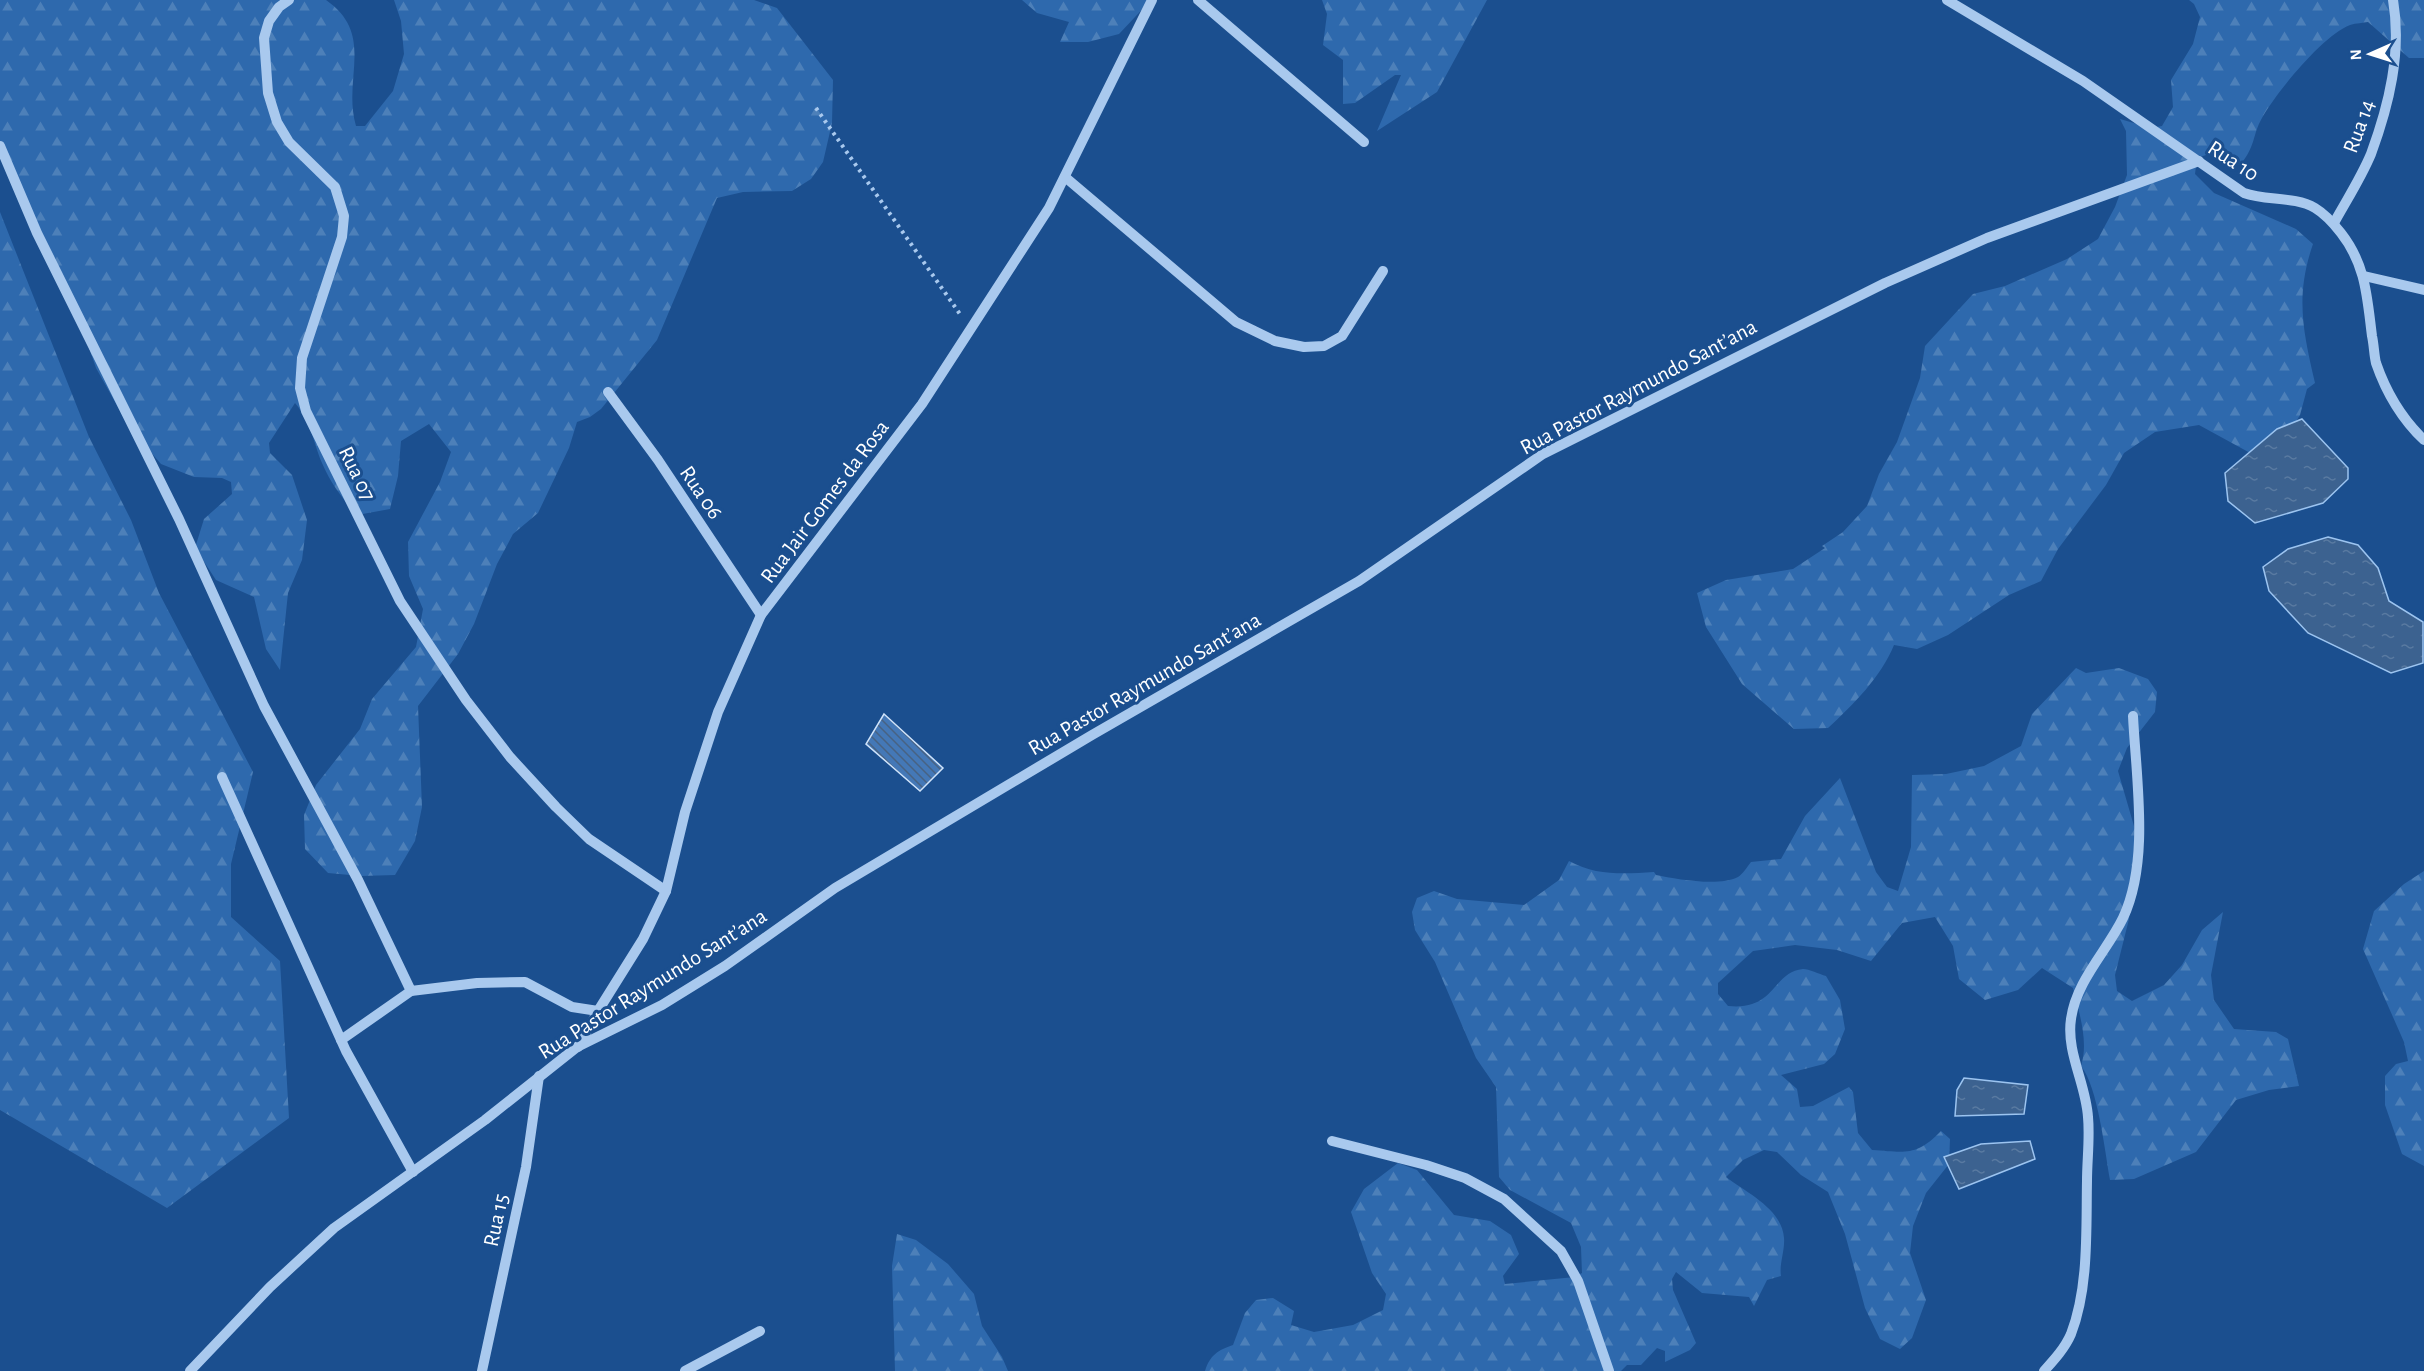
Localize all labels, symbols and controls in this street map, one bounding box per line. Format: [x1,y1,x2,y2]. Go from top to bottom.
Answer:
north arrow [2340,24,2400,84]
text: N [2348,49,2364,61]
street label: Rua 14 [2339,97,2379,156]
street label: Rua 10 [2204,136,2263,185]
street label: Rua Pastor Raymundo Sant’ana [1517,315,1760,459]
street label: Rua Jair Gomes da Rosa [756,416,893,587]
street label: Rua 07 [335,443,380,504]
street label: Rua 06 [676,462,727,523]
street label: Rua Pastor Raymundo Sant’ana [1025,608,1264,759]
street label: Rua Pastor Raymundo Sant’ana [535,904,770,1063]
street label: Rua 15 [480,1192,512,1249]

